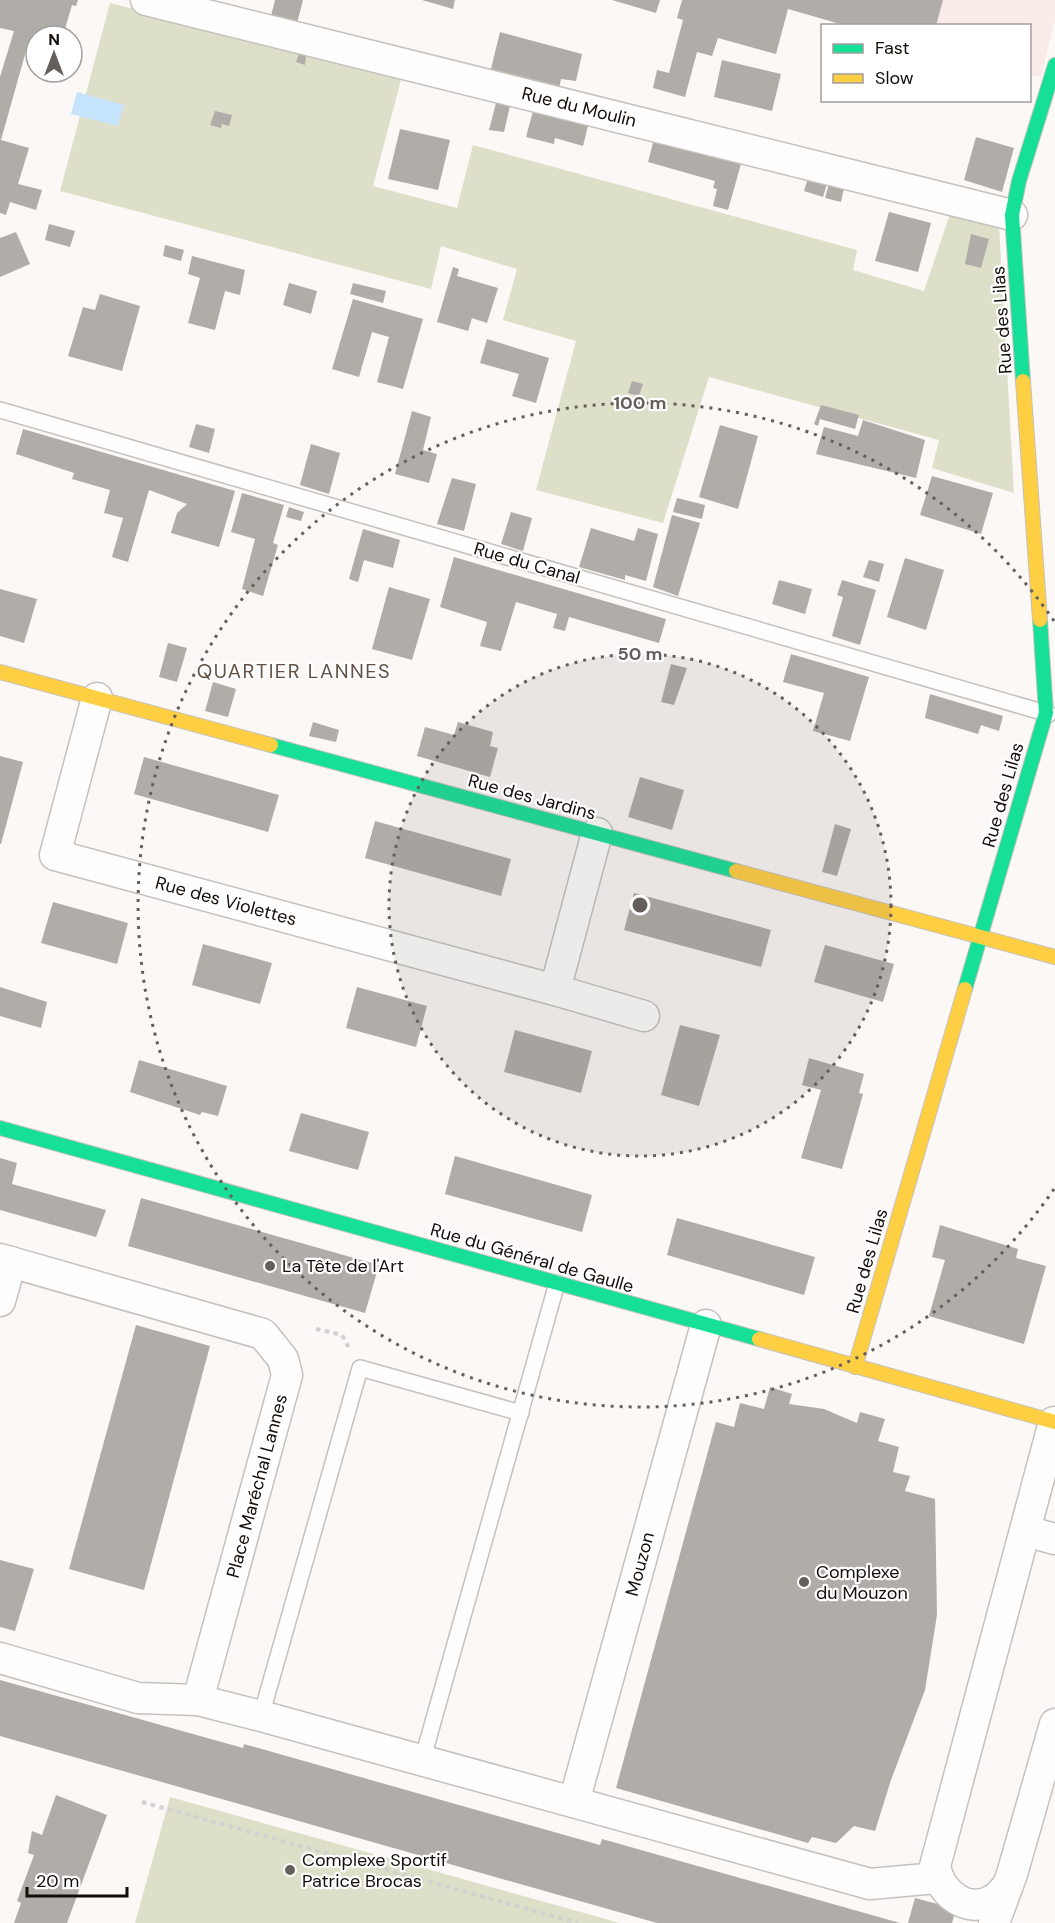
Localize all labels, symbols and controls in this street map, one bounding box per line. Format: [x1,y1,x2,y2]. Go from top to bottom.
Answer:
north arrow [24,24,84,84]
legend [821,24,1031,102]
text: N [48,29,60,50]
text: Fast [875,36,910,60]
text: Slow [875,66,914,90]
street label: Rue du Moulin [519,81,639,133]
street label: Rue des Lilas [986,265,1018,375]
text: 100 m [613,391,667,415]
street label: Rue du Canal [471,536,583,590]
text: 50 m [617,642,663,666]
district label: QUARTIER LANNES [197,658,391,684]
street label: Rue des Lilas [977,740,1029,850]
street label: Rue des Jardins [465,768,599,826]
street label: Rue des Violettes [153,871,299,931]
centre of rings [630,895,650,915]
street label: Rue des Lilas [841,1206,893,1316]
street label: Rue du Général de Gaulle [428,1217,636,1299]
place label: La Tête de l'Art [282,1254,404,1278]
marker: La Tête de l'Art [263,1259,277,1273]
street label: Place Maréchal Lannes [221,1391,293,1581]
street label: Mouzon [620,1529,660,1599]
place label: Complexe du Mouzon [816,1560,908,1605]
marker: Complexe du Mouzon [797,1575,811,1589]
place label: Complexe Sportif Patrice Brocas [302,1848,447,1893]
scale bar [27,1860,128,1898]
marker: Complexe Sportif Patrice Brocas [283,1863,297,1877]
text: 20 m [36,1869,79,1893]

